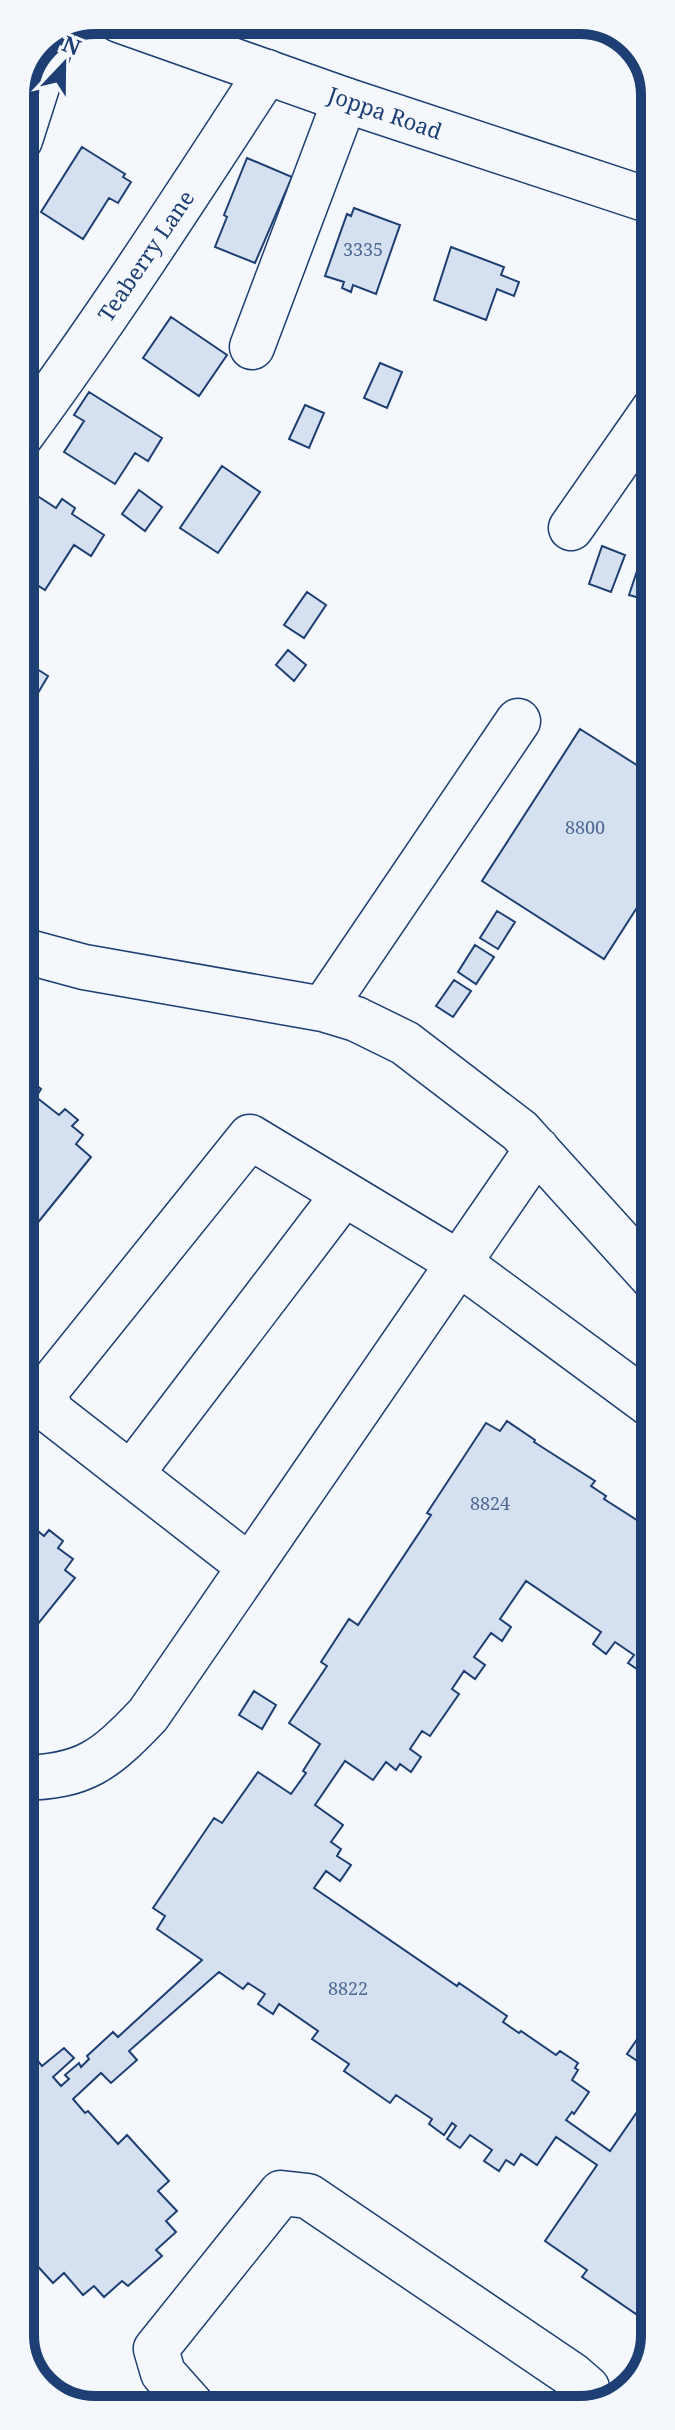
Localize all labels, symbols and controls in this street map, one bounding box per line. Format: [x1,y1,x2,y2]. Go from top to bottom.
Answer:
north arrow [24,24,104,104]
text: N [58,27,86,62]
street label: Joppa Road [323,78,447,146]
street label: Teaberry Lane [90,184,200,327]
house number: 3335 [343,237,383,261]
house number: 8800 [565,815,605,839]
house number: 8824 [470,1491,510,1515]
house number: 8822 [328,1976,368,2000]

